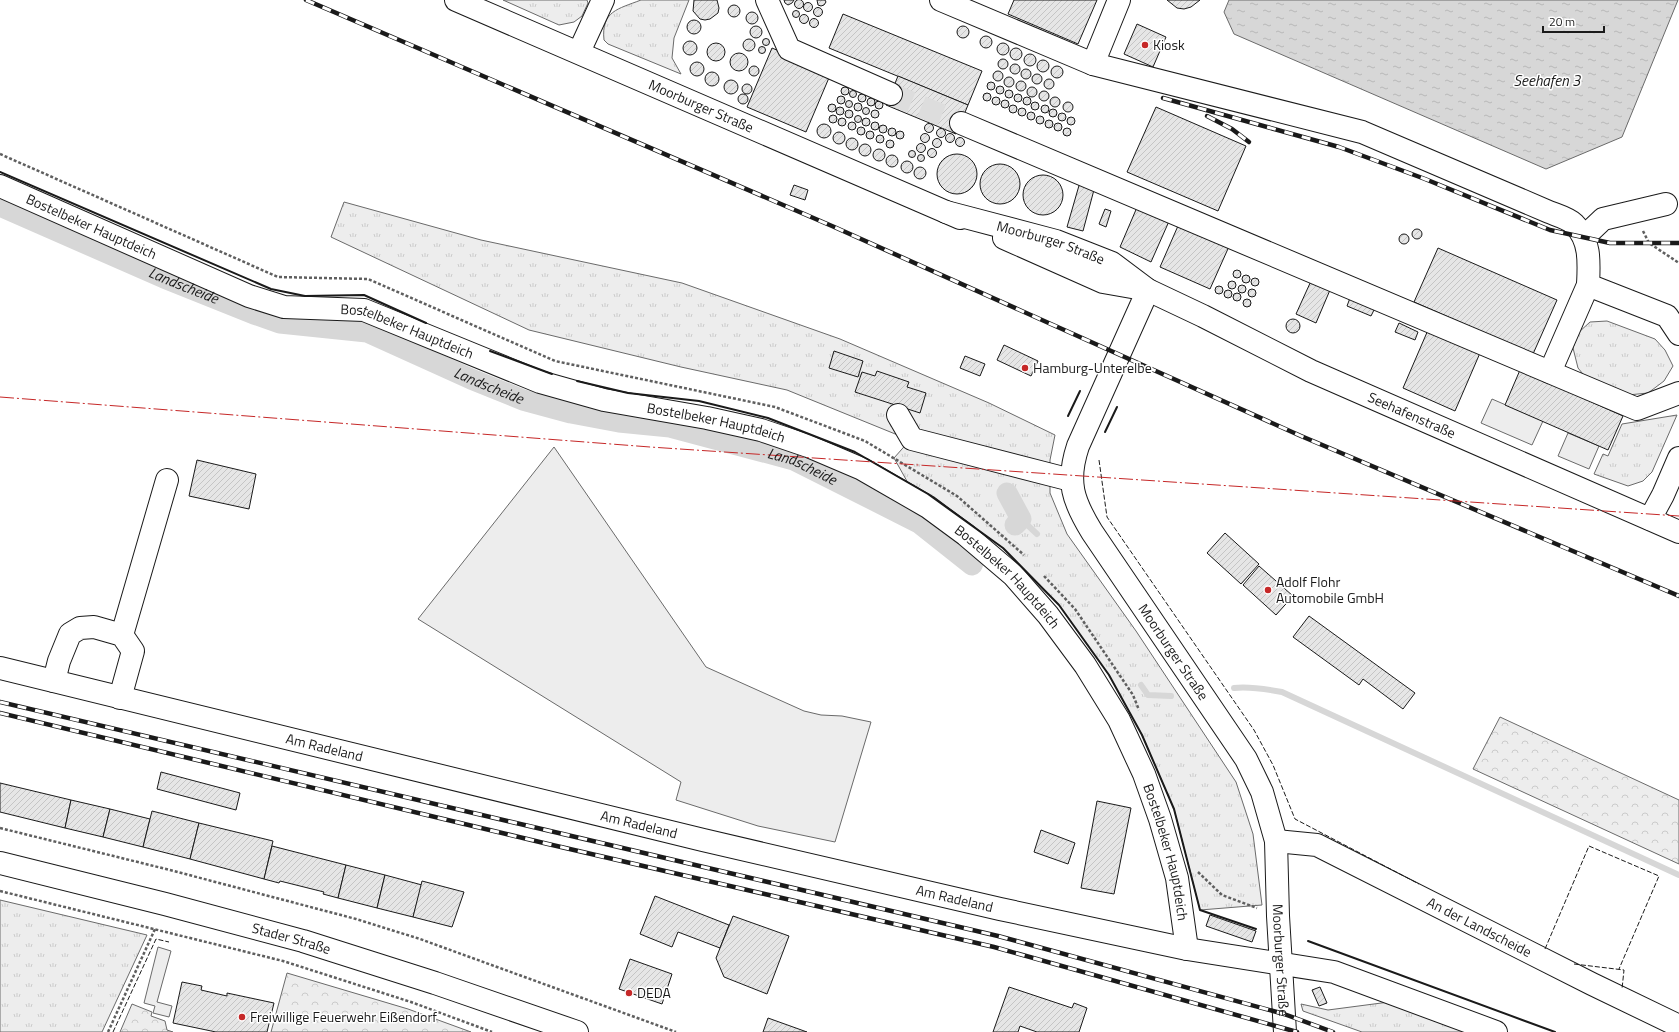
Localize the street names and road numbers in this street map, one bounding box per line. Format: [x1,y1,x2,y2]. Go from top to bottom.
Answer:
street label: Moorburger Straße [645,74,757,138]
street label: Bostelbeker Hauptdeich [23,188,160,264]
street label: Moorburger Straße [994,215,1108,269]
street label: Bostelbeker Hauptdeich [340,298,477,364]
street label: Seehafenstraße [1365,386,1459,443]
street label: Bostelbeker Hauptdeich [645,397,788,448]
street label: Bostelbeker Hauptdeich [951,519,1065,633]
street label: Moorburger Straße [1134,599,1214,704]
street label: Am Radeland [284,727,365,766]
street label: Bostelbeker Hauptdeich [1138,781,1194,922]
street label: Am Radeland [599,804,680,843]
street label: Am Radeland [914,879,995,917]
street label: An der Landscheide [1423,891,1535,962]
street label: Moorburger Straße [1268,903,1295,1017]
street label: Stader Straße [250,917,334,959]

